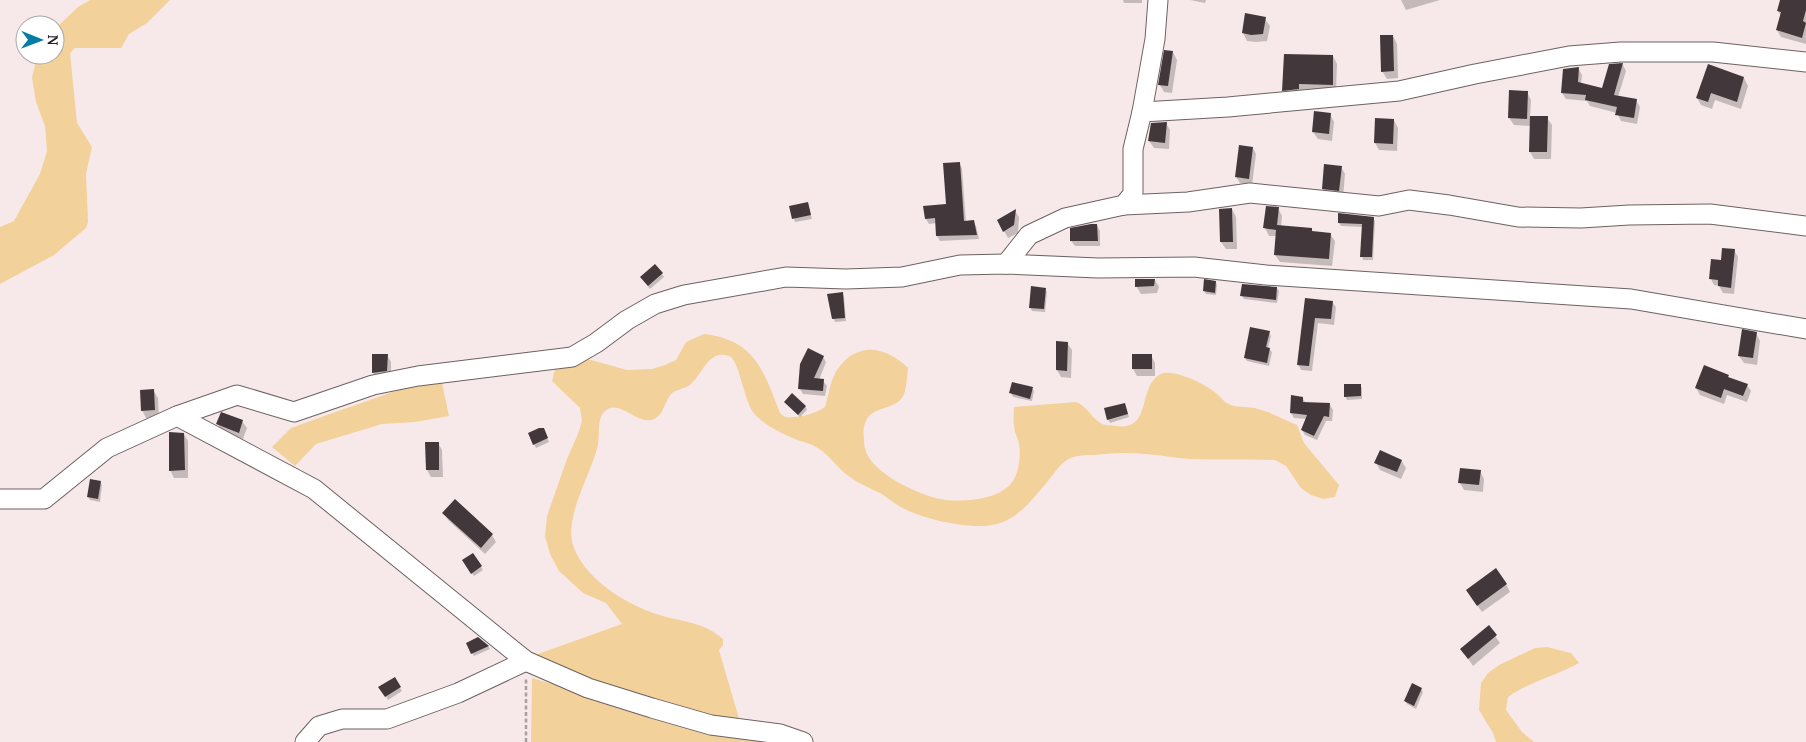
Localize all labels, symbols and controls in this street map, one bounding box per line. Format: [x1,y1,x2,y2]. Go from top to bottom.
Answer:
north arrow [15,15,65,65]
text: N [44,35,63,46]

